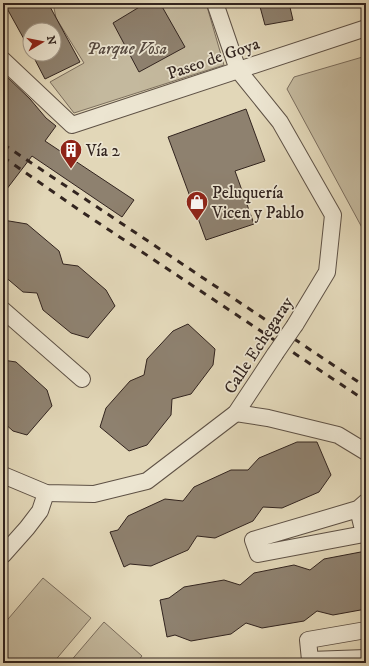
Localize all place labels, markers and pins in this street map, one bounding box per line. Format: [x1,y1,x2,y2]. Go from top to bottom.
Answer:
building icon: Vía 2 [58,137,84,170]
place label: Vía 2 [85,140,121,162]
place label: Peluquería Vicen y Pablo [211,182,304,224]
shop icon: Peluquería Vicen y Pablo [184,189,210,222]

